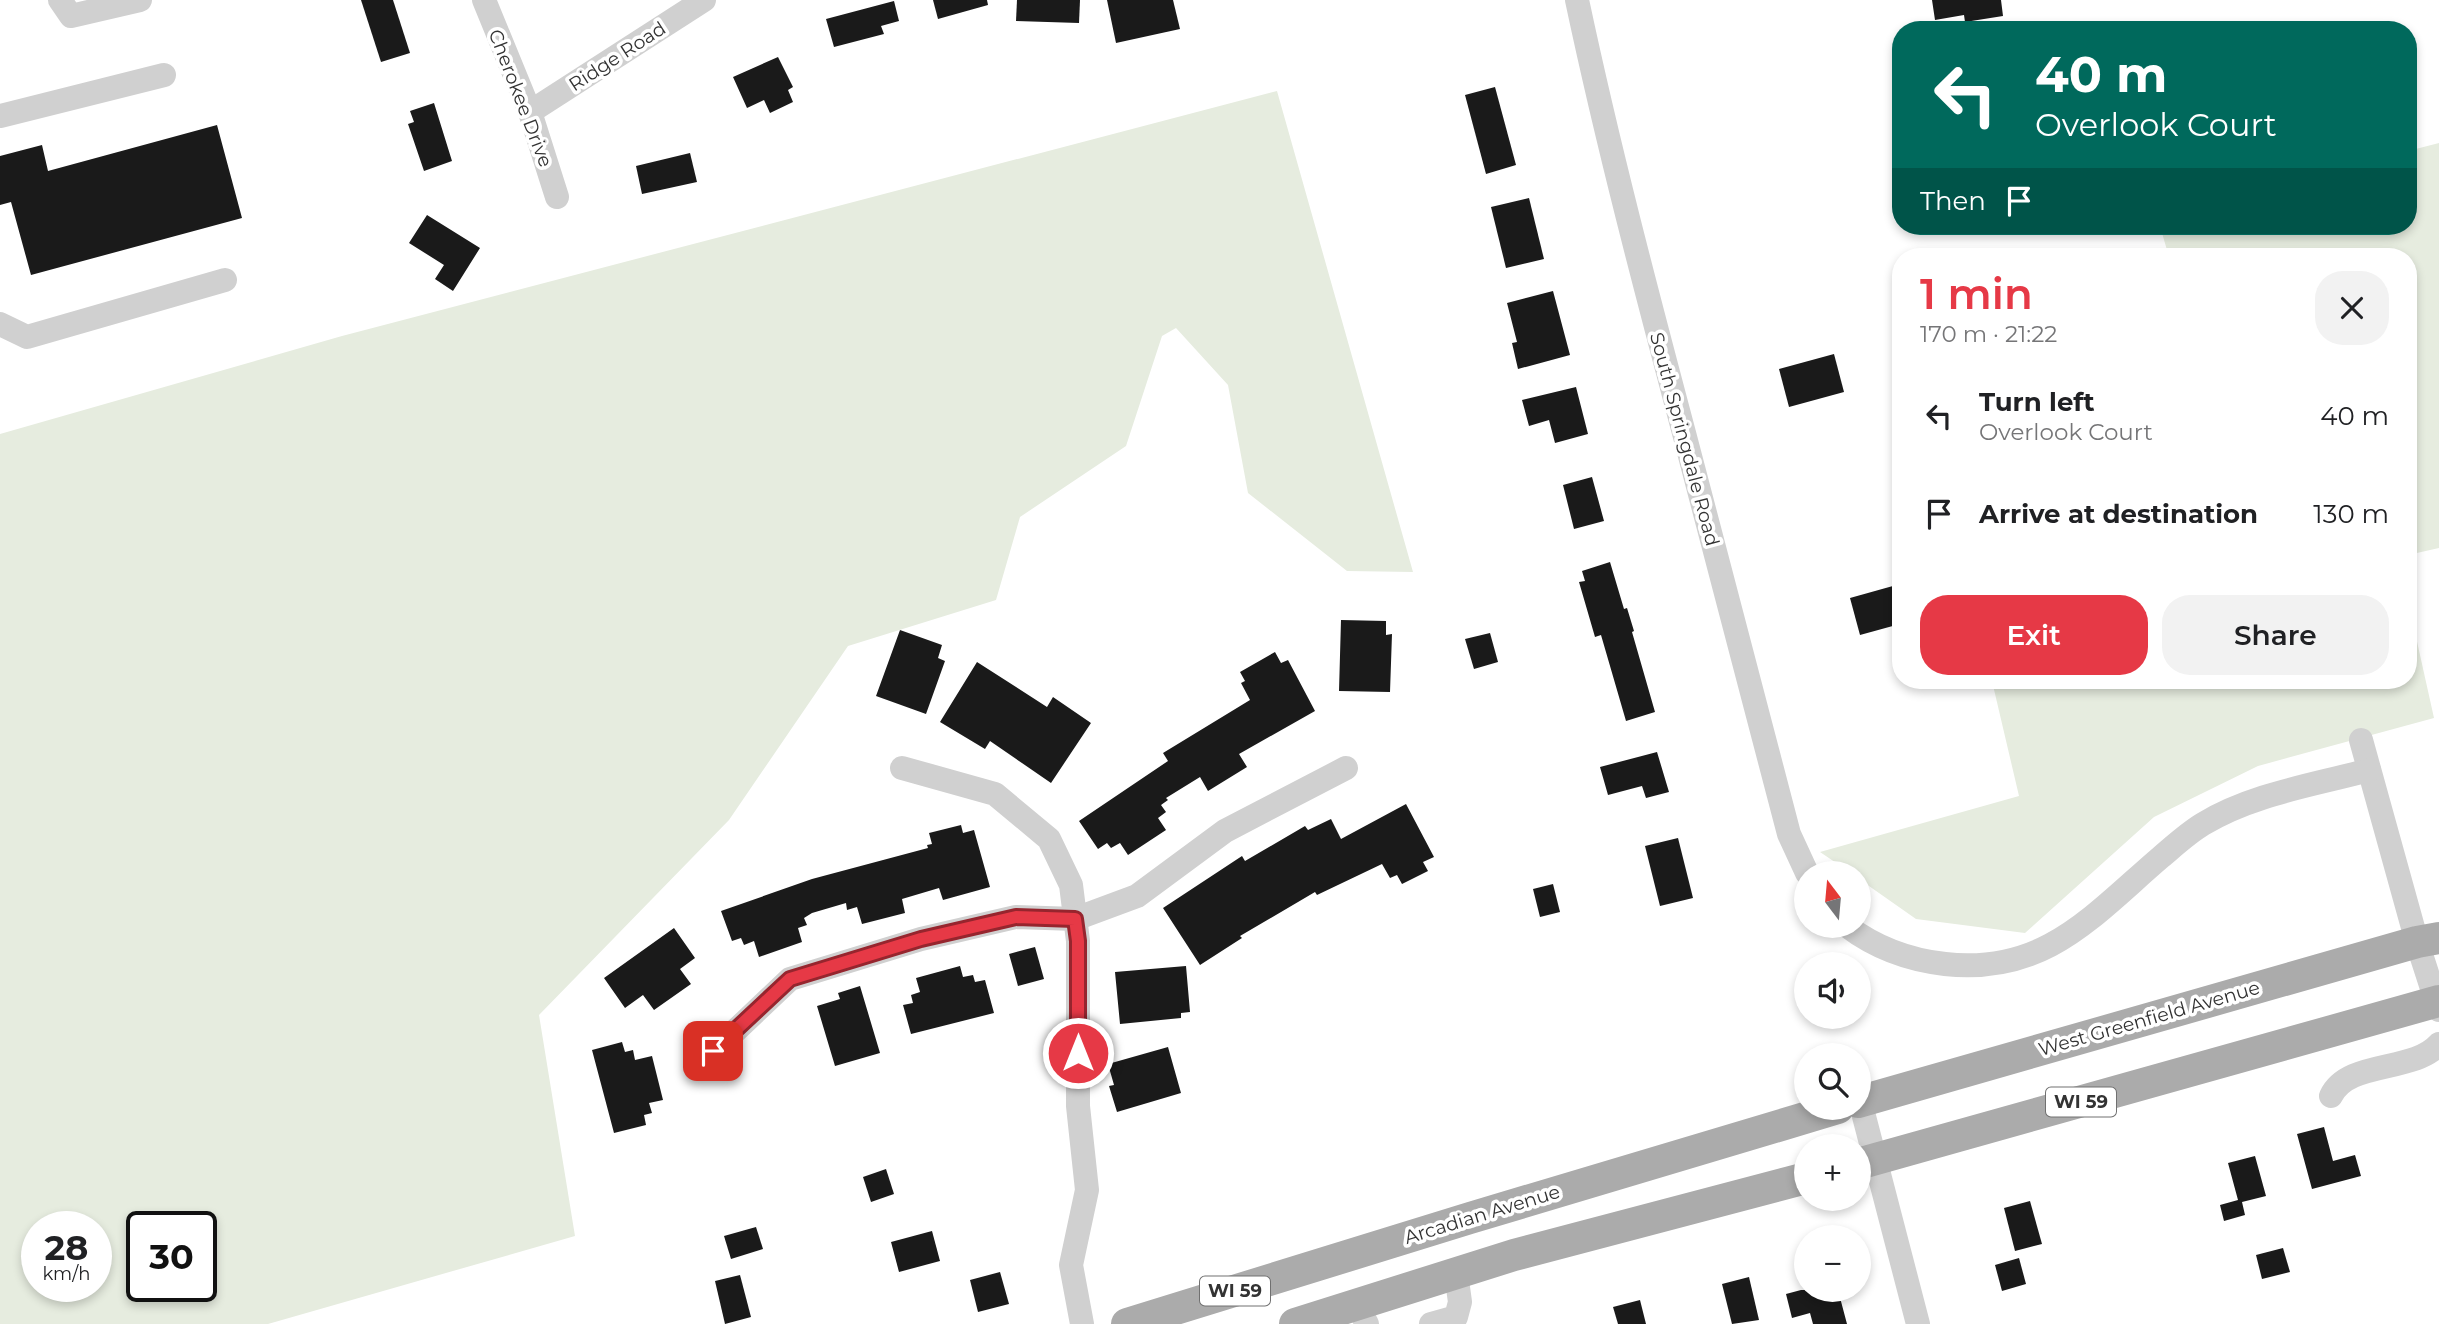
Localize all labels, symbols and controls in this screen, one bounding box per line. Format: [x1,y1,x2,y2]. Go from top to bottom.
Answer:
street label: Ridge Road [565,17,670,96]
street label: Cherokee Drive [484,26,557,170]
text: 40 m [2035,45,2167,104]
icon: left [1920,49,2011,140]
text: Overlook Court [2035,105,2277,144]
icon: arrive [2000,182,2038,220]
text: Then [1920,185,1986,217]
text: 1 min [1920,268,2033,320]
button: close [2315,271,2389,345]
text: 170 m · 21:22 [1920,320,2057,348]
street label: South Springdale Road [1645,330,1724,548]
text: Turn left [1979,386,2095,418]
icon: left [1920,397,1958,435]
text: 40 m [2320,400,2389,432]
text: Overlook Court [1979,418,2153,446]
icon: arrive [1920,495,1958,533]
text: Arrive at destination [1979,498,2258,530]
text: 130 m [2313,498,2389,530]
button: Exit [1920,595,2148,675]
button: Share [2162,595,2389,675]
north arrow [1794,861,1871,938]
map controls [1794,861,1871,1302]
button: sound [1794,952,1871,1029]
street label: West Greenfield Avenue [2036,976,2262,1061]
position arrow [1041,1016,1115,1090]
pin [683,1021,743,1081]
icon: arrive [694,1032,732,1070]
button: search [1794,1043,1871,1120]
road number: WI 59 [2046,1087,2116,1116]
button: + [1794,1134,1871,1211]
street label: Arcadian Avenue [1401,1180,1563,1249]
speed limit sign: 30 [126,1211,217,1302]
button: − [1794,1225,1871,1302]
text: 28 [45,1226,88,1269]
text: km/h [42,1263,91,1285]
road number: WI 59 [1200,1276,1270,1306]

